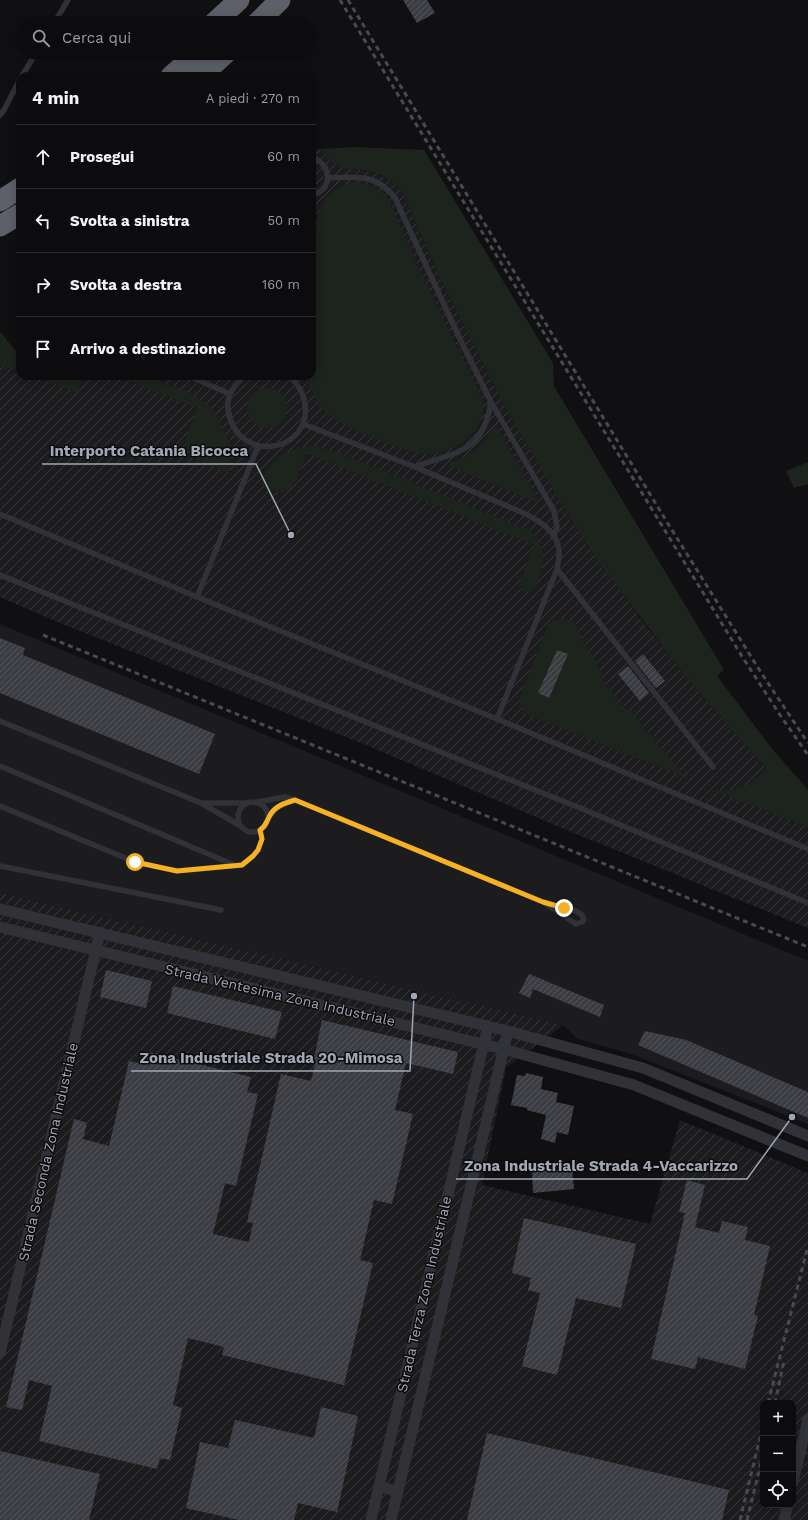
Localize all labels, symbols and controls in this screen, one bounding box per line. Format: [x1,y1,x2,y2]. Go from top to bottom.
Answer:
search box [16,16,316,60]
icon: search [30,27,52,49]
text: Cerca qui [62,29,131,47]
text: 4 min [32,88,79,108]
text: A piedi · 270 m [206,91,300,106]
icon: ahead [32,146,54,168]
text: Prosegui [70,148,134,166]
text: 60 m [267,149,300,164]
icon: left [32,210,54,232]
text: Svolta a sinistra [70,212,190,230]
text: 50 m [268,213,300,228]
icon: right [32,274,54,296]
text: Svolta a destra [70,276,182,294]
text: 160 m [262,277,300,292]
icon: arrive [32,338,54,360]
text: Arrivo a destinazione [70,340,226,358]
callout: Interporto Catania Bicocca [42,437,256,464]
text: Interporto Catania Bicocca [50,442,249,460]
route start [126,853,144,871]
route end [555,899,573,917]
street label: Strada Ventesima Zona Industriale [163,961,397,1029]
street label: Strada Seconda Zona Industriale [15,1041,81,1263]
callout: Zona Industriale Strada 20-Mimosa [131,1044,410,1071]
text: Zona Industriale Strada 20-Mimosa [140,1049,403,1067]
callout: Zona Industriale Strada 4-Vaccarizzo [456,1152,747,1179]
text: Zona Industriale Strada 4-Vaccarizzo [464,1157,738,1175]
street label: Strada Terza Zona Industriale [394,1194,454,1394]
map controls [760,1400,796,1508]
button: + [760,1400,796,1436]
button: − [760,1436,796,1472]
button: locate [760,1472,796,1508]

